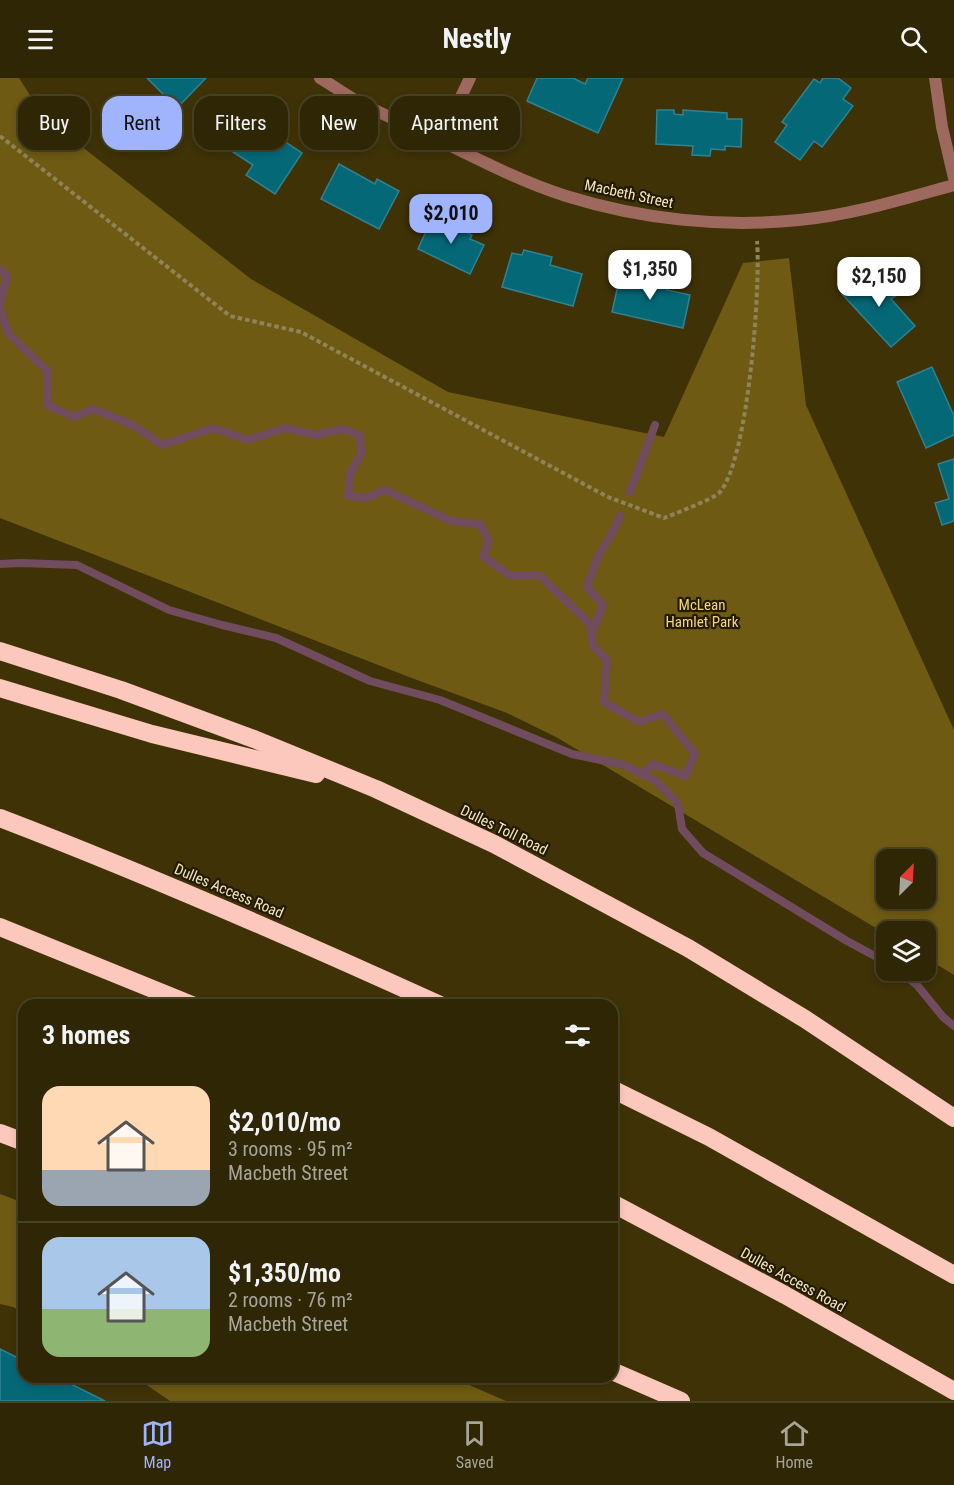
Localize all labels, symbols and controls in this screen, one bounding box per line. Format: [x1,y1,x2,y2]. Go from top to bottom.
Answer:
icon: menu [24,23,57,56]
text: Nestly [443,23,511,55]
icon: search [897,23,930,56]
chip: Buy [18,96,90,150]
chip: Rent [102,96,182,150]
chip: Filters [194,96,288,150]
chip: New [300,96,378,150]
chip: Apartment [390,96,520,150]
street label: Macbeth Street [583,176,675,212]
pin: $2,010 [402,194,500,245]
text: $2,010 [423,201,479,225]
pin: $1,350 [601,250,699,301]
text: $1,350 [622,257,678,281]
pin: $2,150 [830,257,928,308]
text: $2,150 [851,264,907,288]
park label: McLean Hamlet Park [666,596,739,631]
street label: Dulles Toll Road [457,801,551,859]
north arrow [876,849,936,909]
map controls [876,849,936,981]
street label: Dulles Access Road [172,860,286,922]
button: layers [876,921,936,981]
icon: filters [561,1019,594,1052]
text: 3 homes [42,1020,130,1050]
text: $2,010/mo [228,1107,341,1137]
icon: home [90,1110,162,1182]
text: 3 rooms · 95 m² [228,1137,353,1161]
text: Macbeth Street [228,1161,348,1185]
street label: Dulles Access Road [738,1244,848,1316]
text: $1,350/mo [228,1258,341,1288]
icon: home [90,1261,162,1333]
text: 2 rooms · 76 m² [228,1288,353,1312]
text: Macbeth Street [228,1312,348,1336]
tab: Map [141,1417,174,1472]
tab: Saved [456,1417,494,1472]
tab: Home [776,1417,813,1472]

